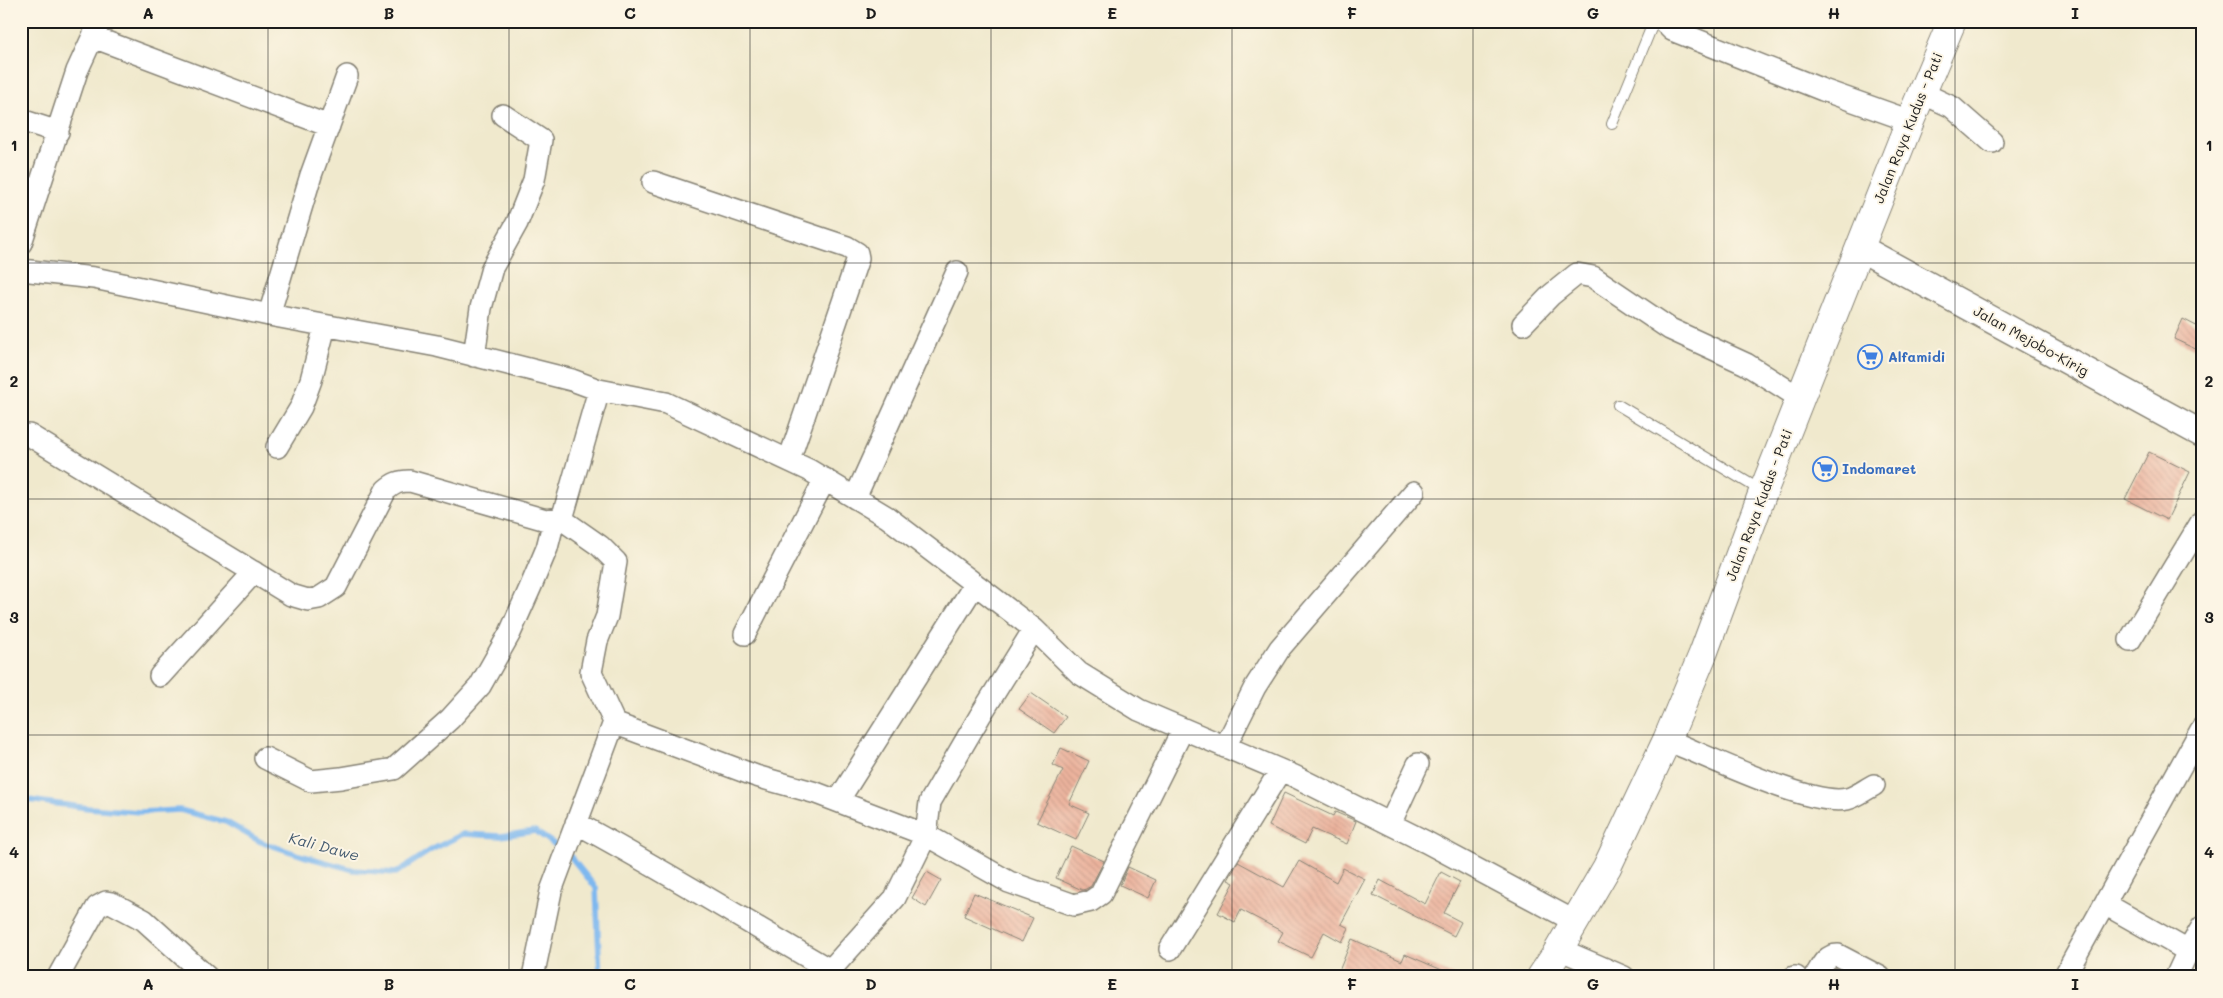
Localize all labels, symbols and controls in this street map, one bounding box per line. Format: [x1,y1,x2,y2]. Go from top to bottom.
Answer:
text: A [142,2,154,23]
text: B [384,2,394,23]
text: C [624,2,636,23]
text: D [865,2,877,23]
text: E [1107,2,1117,23]
text: F [1347,2,1357,23]
text: G [1587,2,1599,23]
text: H [1828,2,1840,23]
text: I [2071,2,2079,23]
street label: Jalan Raya Kudus - Pati [1869,50,1947,206]
text: 1 [10,134,18,155]
text: 1 [2205,134,2213,155]
street label: Jalan Mejobo-Kirig [1970,301,2092,380]
supermarket icon: Alfamidi [1857,344,1883,370]
place label: Alfamidi [1888,347,1946,366]
text: 2 [10,370,19,391]
text: 2 [2205,370,2214,391]
street label: Jalan Raya Kudus - Pati [1721,426,1796,583]
supermarket icon: Indomaret [1812,456,1838,482]
place label: Indomaret [1842,459,1916,478]
text: 3 [9,606,19,627]
text: 3 [2204,606,2214,627]
water label: Kali Dawe [287,827,362,865]
text: 4 [9,841,19,862]
text: 4 [2204,841,2214,862]
text: A [142,973,154,994]
text: B [384,973,394,994]
text: C [624,973,636,994]
text: D [865,973,877,994]
text: E [1107,973,1117,994]
text: F [1347,973,1357,994]
text: G [1587,973,1599,994]
text: H [1828,973,1840,994]
text: I [2071,973,2079,994]

